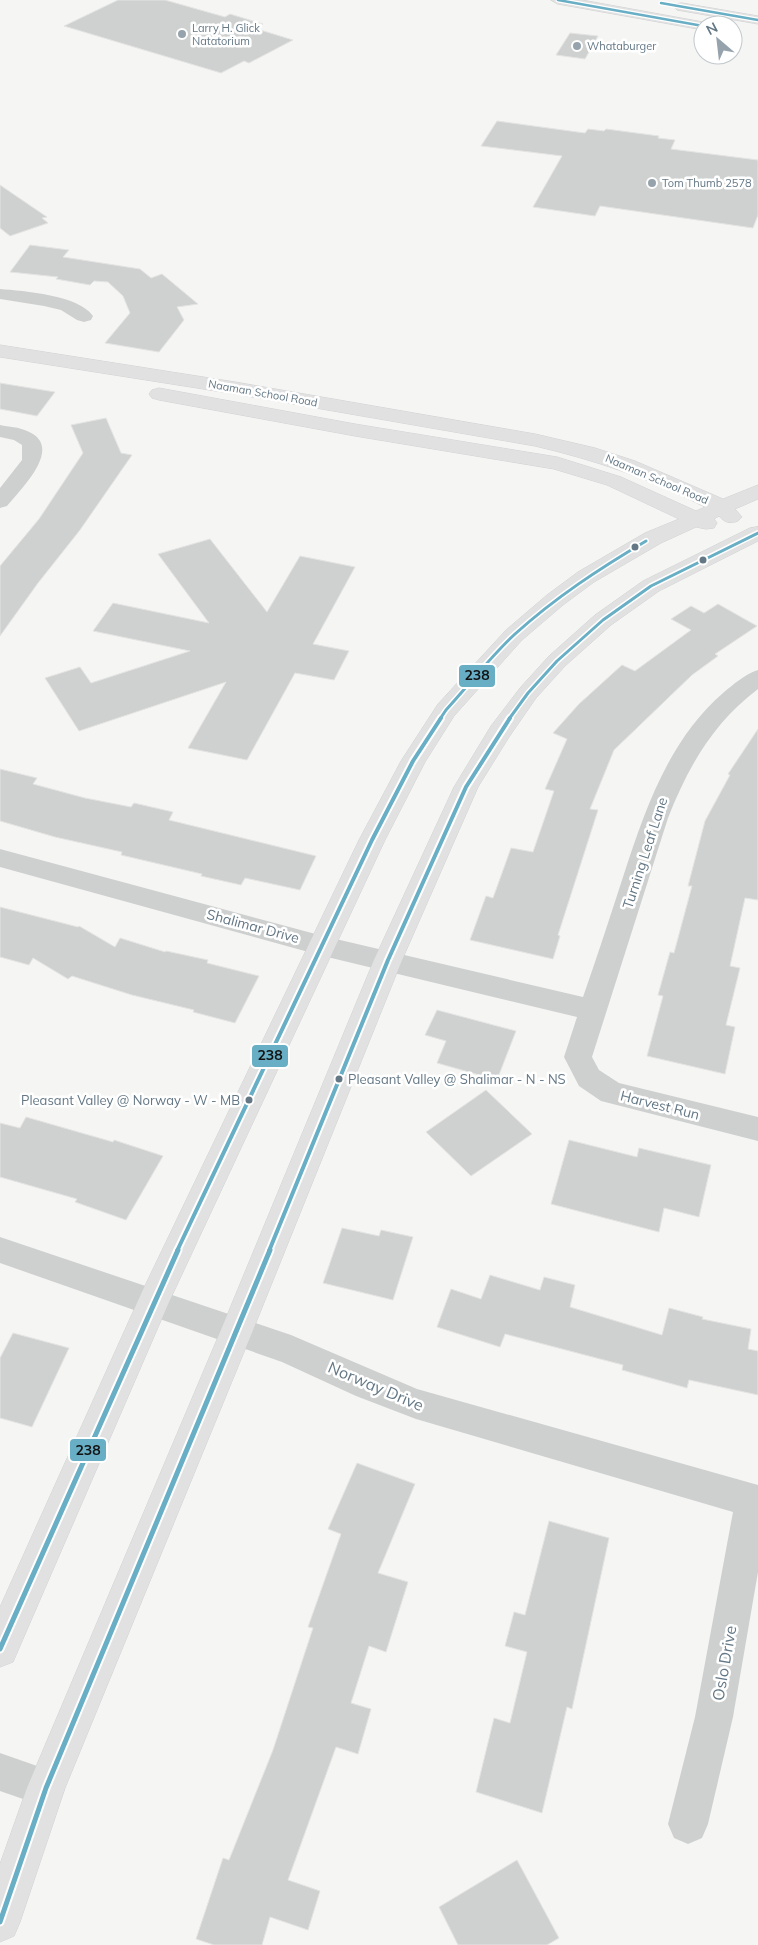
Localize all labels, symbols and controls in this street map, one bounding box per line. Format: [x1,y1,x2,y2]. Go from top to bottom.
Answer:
north arrow [693,15,743,65]
text: N [703,18,721,39]
place label: Larry H. Glick Natatorium [192,21,260,48]
marker: Larry H. Glick Natatorium [176,28,188,40]
place label: Whataburger [587,39,656,53]
marker: Whataburger [571,40,583,52]
place label: Tom Thumb 2578 [662,176,752,190]
marker: Tom Thumb 2578 [646,177,658,189]
street label: Naaman School Road [207,376,319,410]
street label: Naaman School Road [603,451,711,507]
unlabelled marker [630,542,640,552]
unlabelled marker [698,555,708,565]
line badge: 238 [458,664,496,688]
text: 238 [464,666,490,684]
street label: Turning Leaf Lane [618,795,672,911]
street label: Shalimar Drive [205,905,301,947]
line badge: 238 [251,1044,289,1068]
text: 238 [257,1046,283,1064]
place label: Pleasant Valley @ Shalimar - N - NS [348,1071,566,1087]
marker: Pleasant Valley @ Shalimar - N - NS [334,1074,344,1084]
street label: Harvest Run [619,1086,701,1124]
place label: Pleasant Valley @ Norway - W - MB [21,1092,240,1108]
marker: Pleasant Valley @ Norway - W - MB [244,1095,254,1105]
street label: Norway Drive [325,1357,427,1415]
line badge: 238 [69,1438,107,1462]
text: 238 [75,1441,101,1459]
street label: Oslo Drive [708,1624,740,1702]

